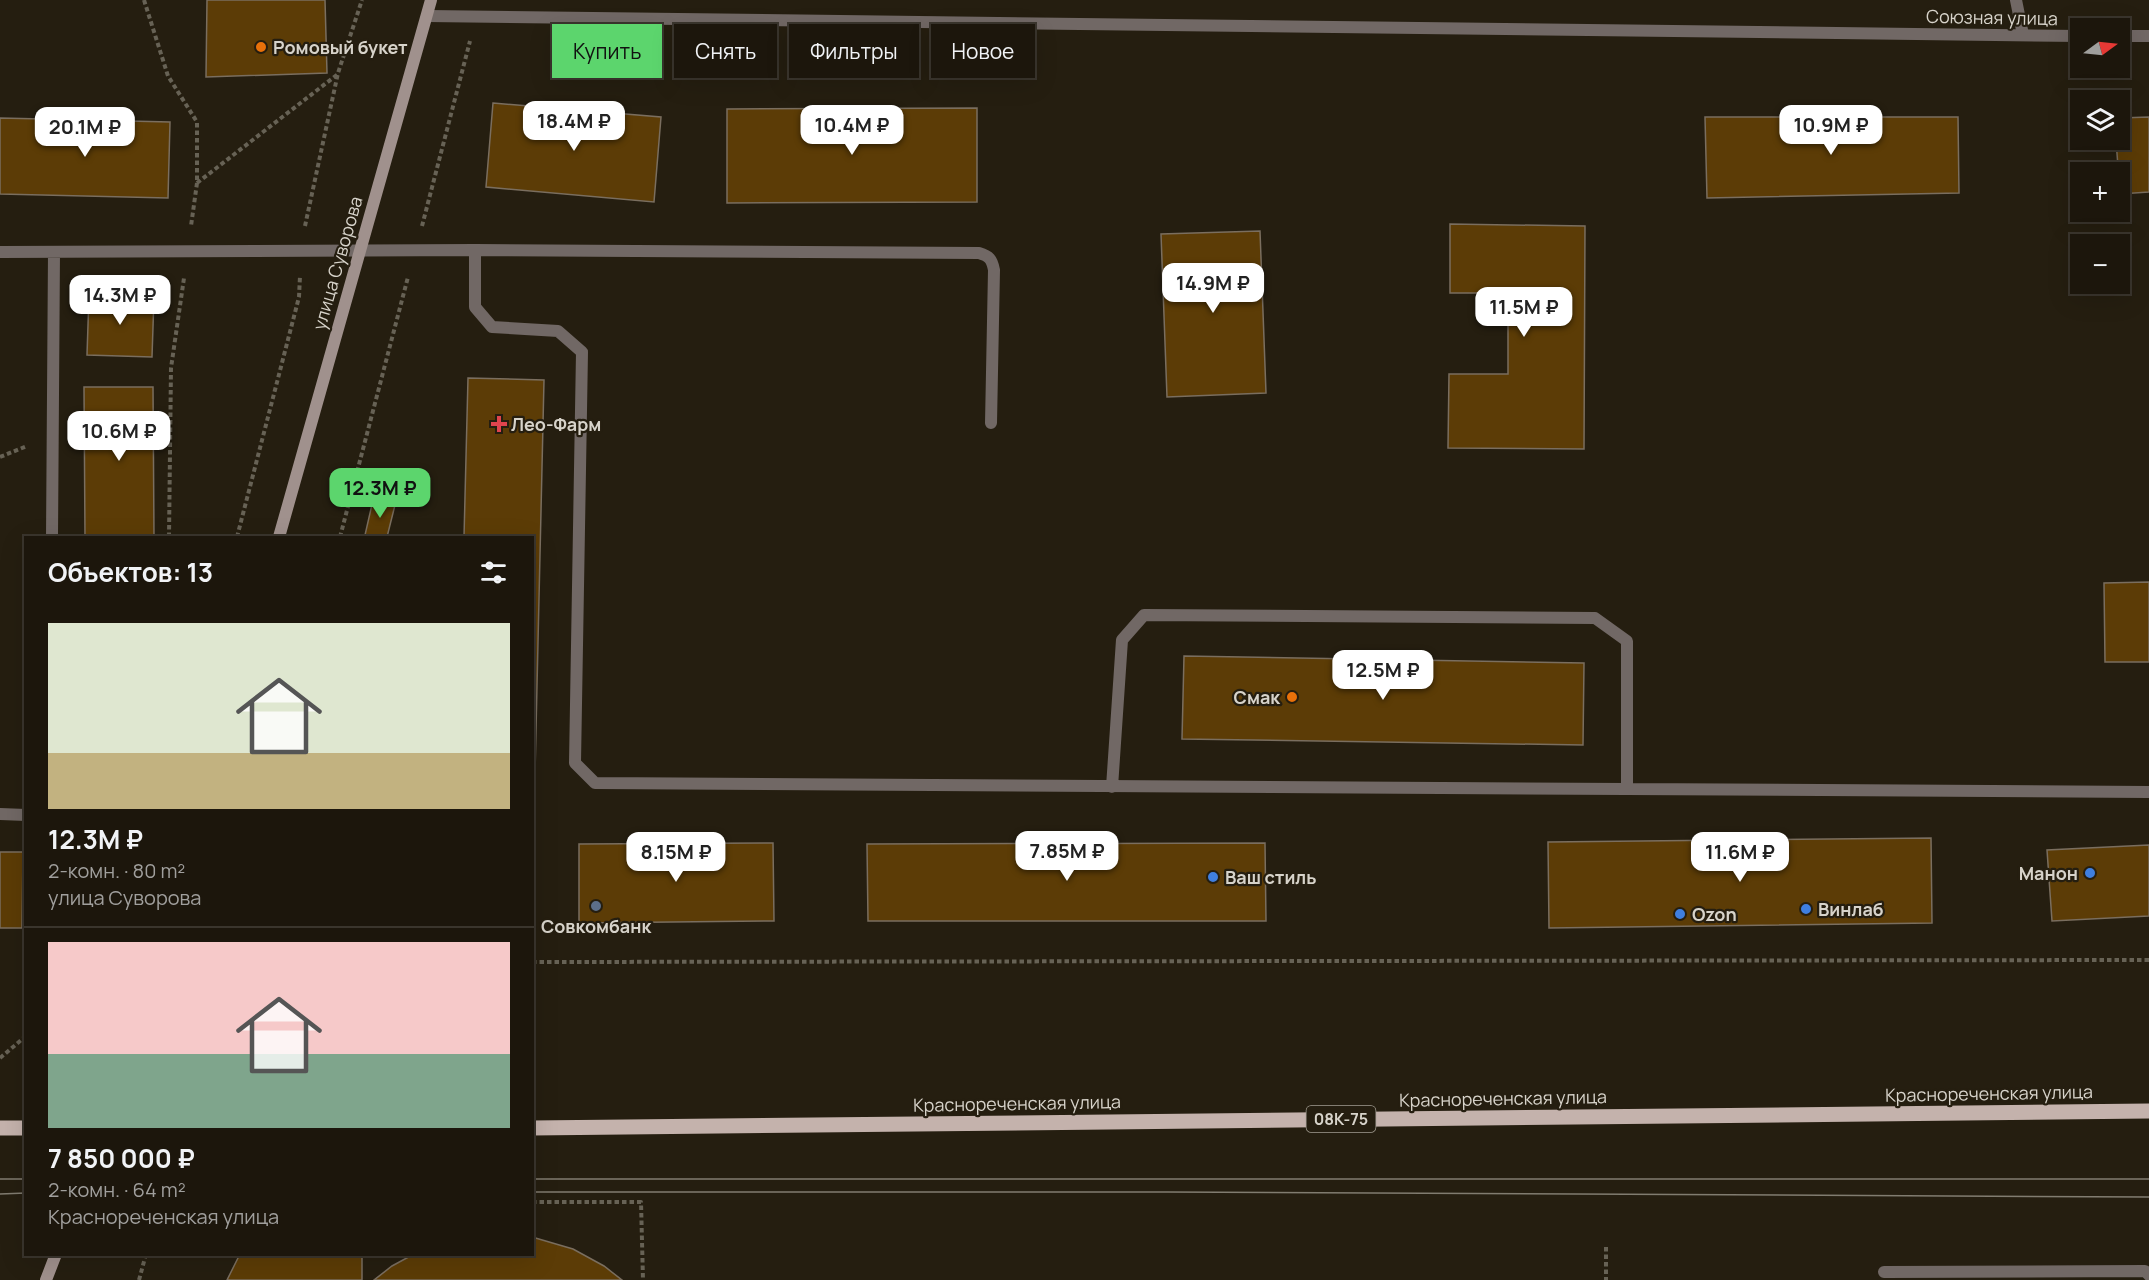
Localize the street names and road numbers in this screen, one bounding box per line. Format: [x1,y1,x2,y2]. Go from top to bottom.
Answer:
street label: Союзная улица [1926,4,2058,30]
street label: улица Суворова [306,193,368,333]
street label: Краснореченская улица [1885,1079,2093,1107]
street label: Краснореченская улица [1399,1084,1607,1112]
street label: Краснореченская улица [913,1089,1121,1117]
road number: 08К-75 [1306,1106,1376,1132]

